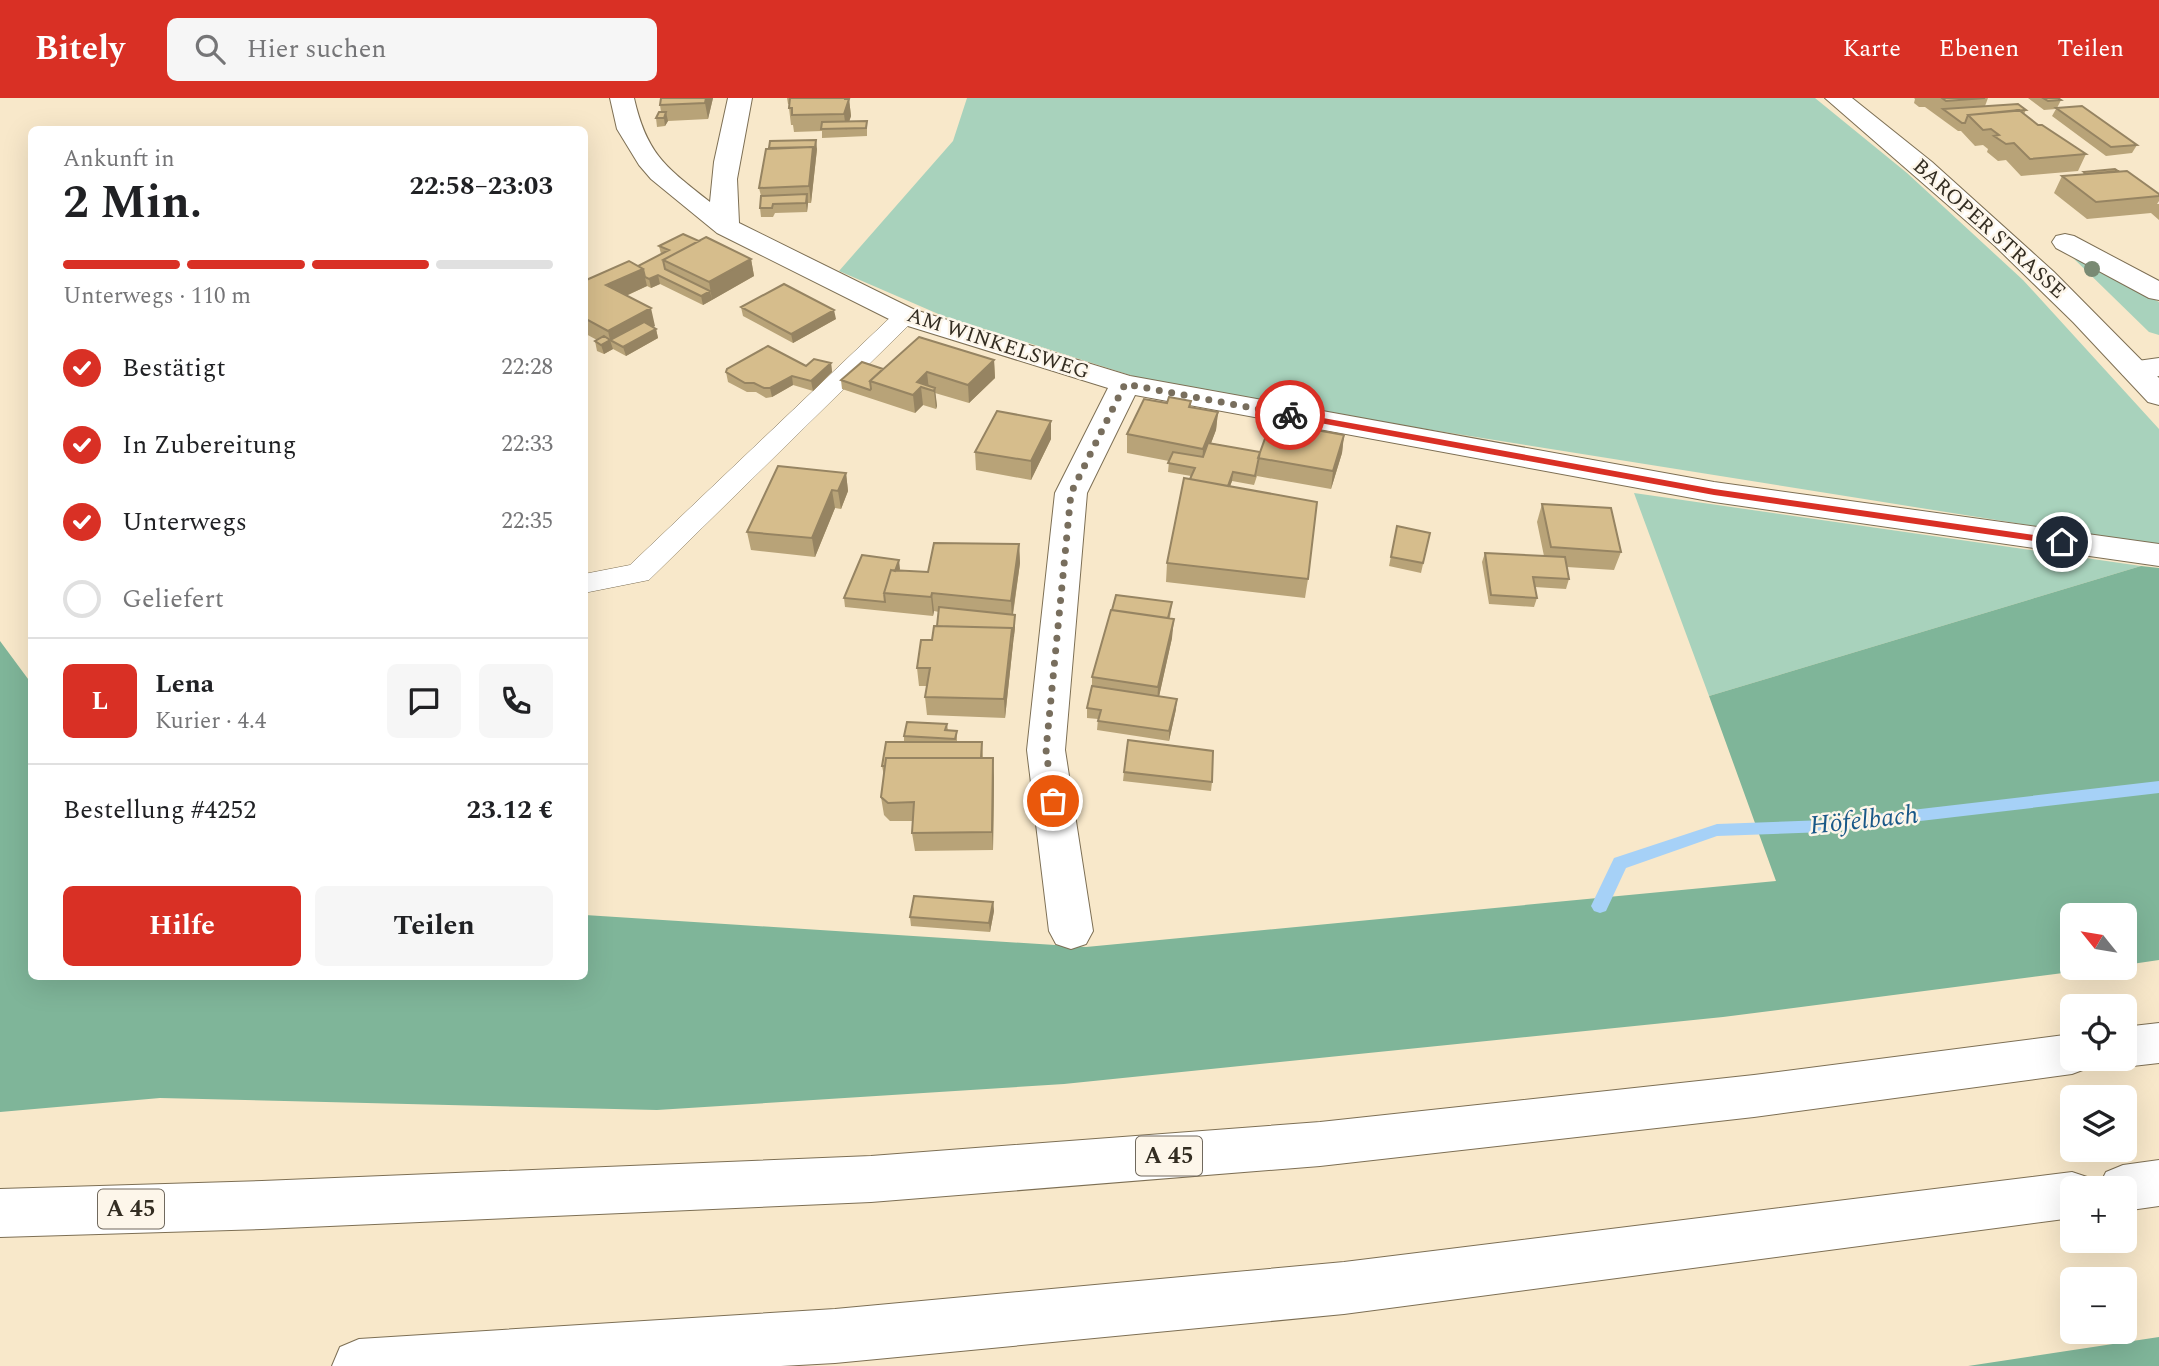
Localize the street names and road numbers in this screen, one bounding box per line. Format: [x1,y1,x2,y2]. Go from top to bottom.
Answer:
street label: BAROPER STRASSE [1905,151,2073,307]
street label: AM WINKELSWEG [903,299,1093,389]
road number: A 45 [1136,1136,1202,1176]
road number: A 45 [98,1190,164,1228]

